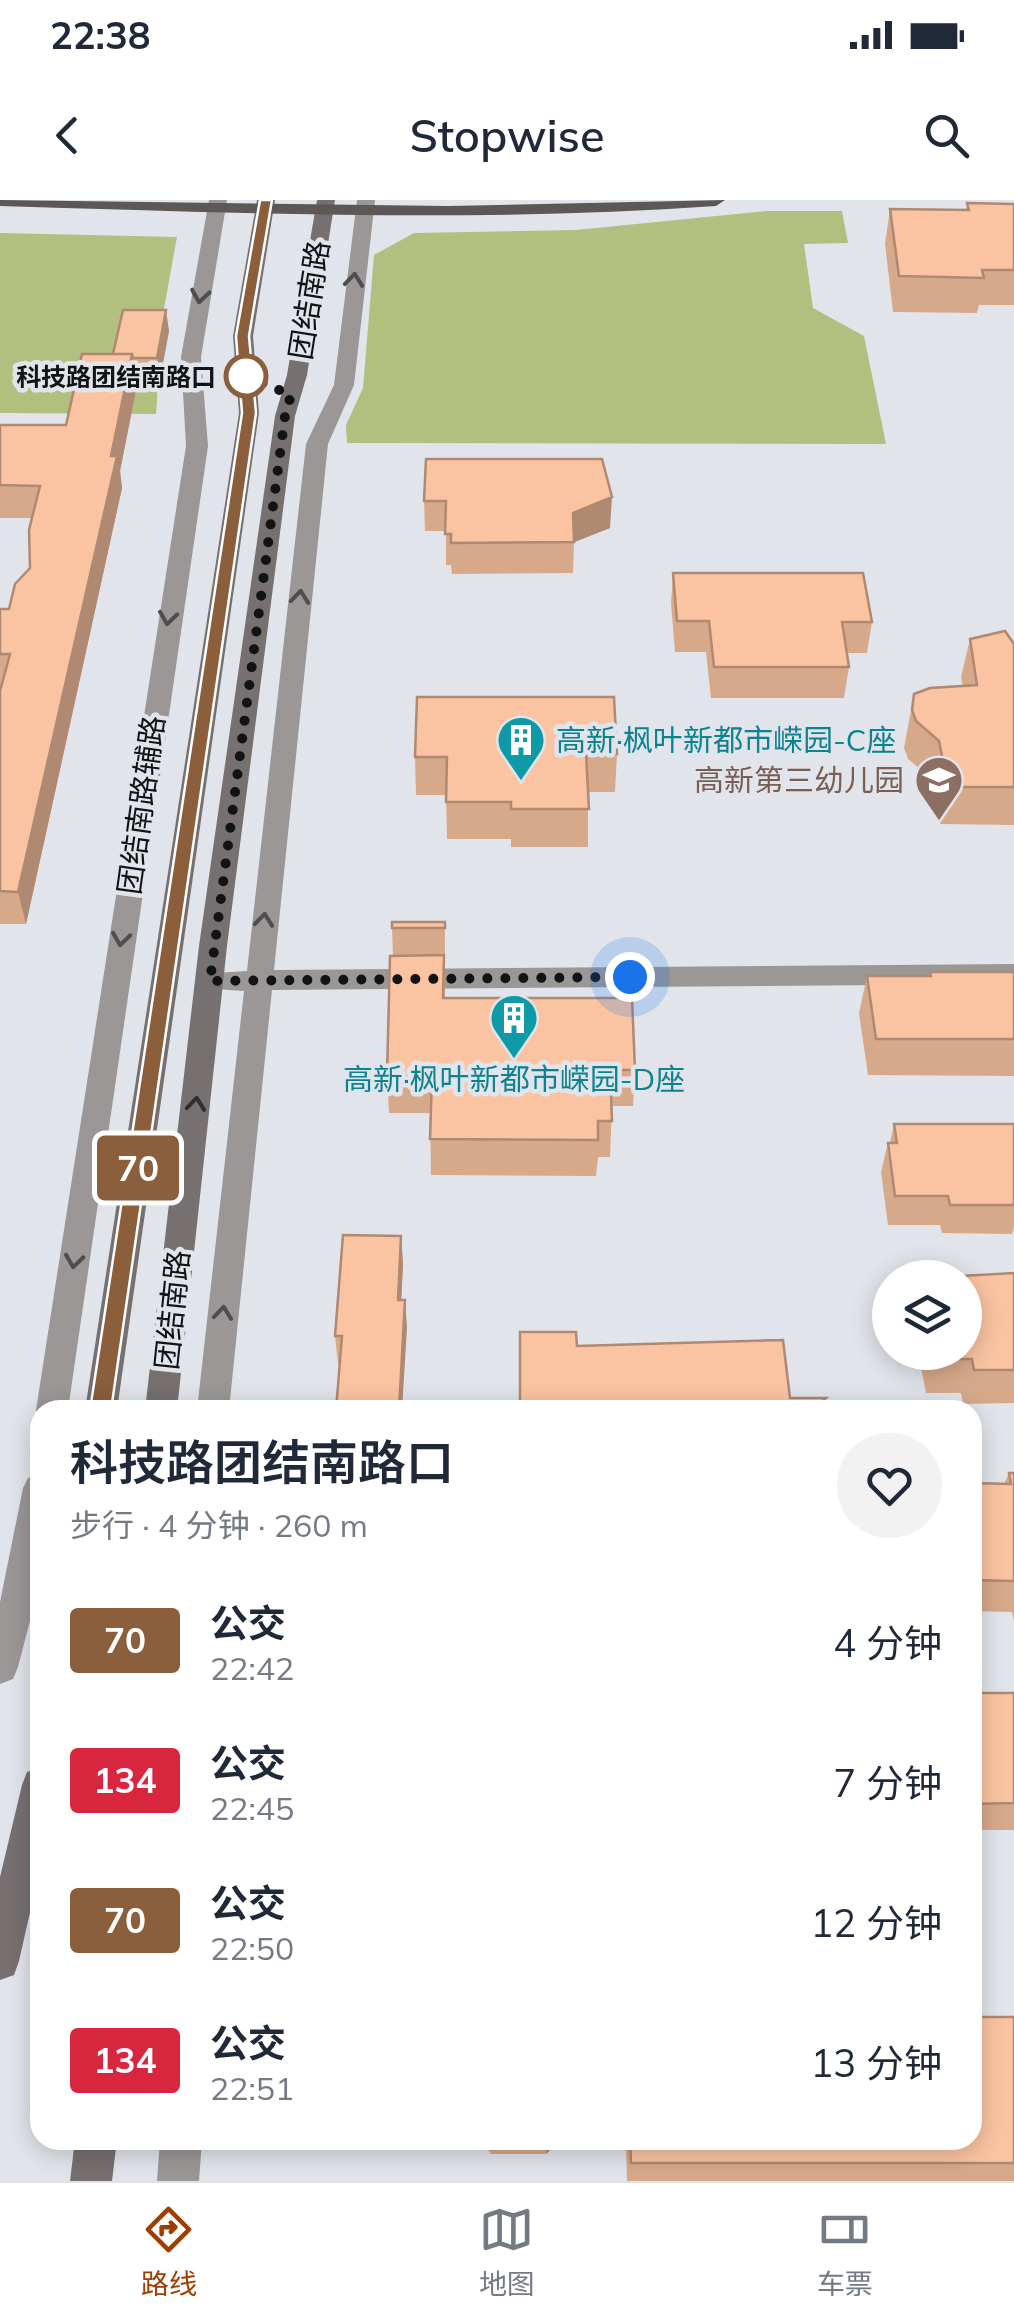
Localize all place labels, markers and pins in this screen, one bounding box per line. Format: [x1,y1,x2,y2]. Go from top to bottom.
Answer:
marker: 科技路团结南路口 [225,355,267,397]
place label: 科技路团结南路口 [16,361,216,392]
building icon: 高新·枫叶新都市嵘园-C座 [495,714,547,782]
place label: 高新·枫叶新都市嵘园-C座 [556,721,896,759]
school or university icon: 高新第三幼儿园 [913,754,965,822]
place label: 高新第三幼儿园 [694,761,904,799]
building icon: 高新·枫叶新都市嵘园-D座 [488,992,540,1060]
place label: 高新·枫叶新都市嵘园-D座 [343,1060,685,1098]

